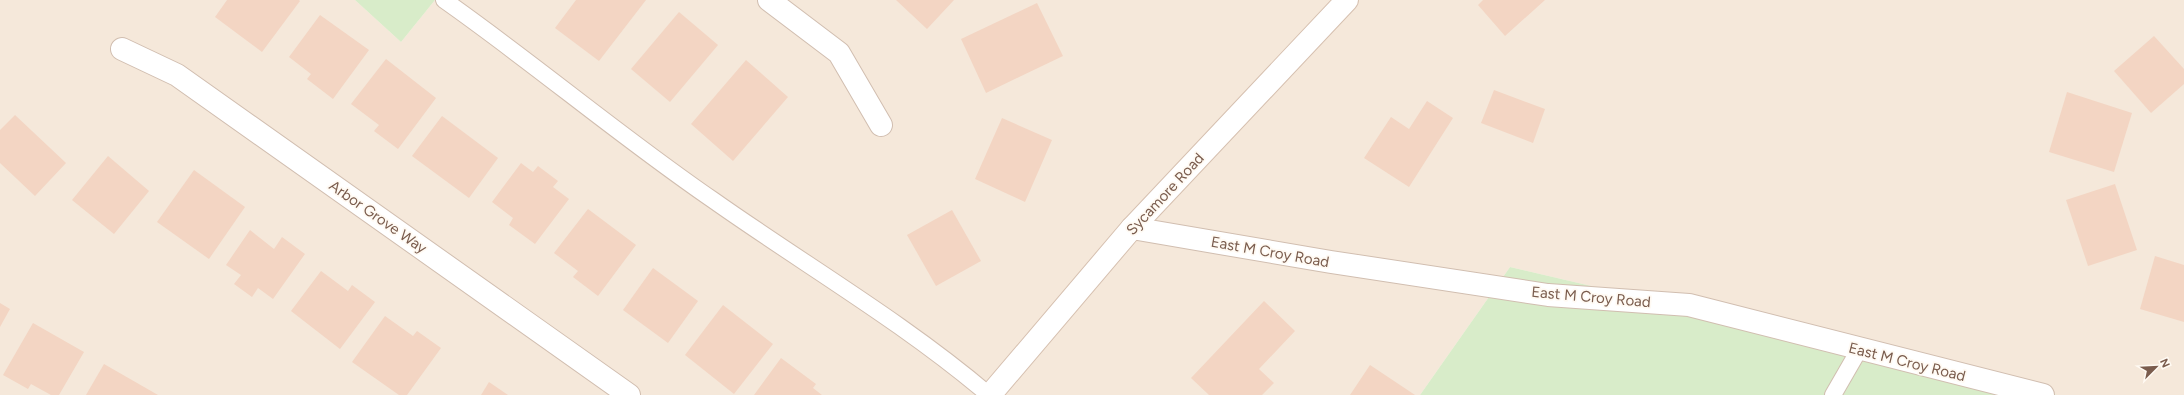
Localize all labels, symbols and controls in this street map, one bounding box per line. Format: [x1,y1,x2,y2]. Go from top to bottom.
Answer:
street label: Sycamore Road [1122,149,1208,239]
street label: Arbor Grove Way [326,177,430,257]
street label: East M Croy Road [1209,233,1331,271]
street label: East M Croy Road [1531,283,1651,311]
street label: East M Croy Road [1847,339,1967,385]
north arrow [2136,347,2176,387]
text: N [2157,357,2172,370]

